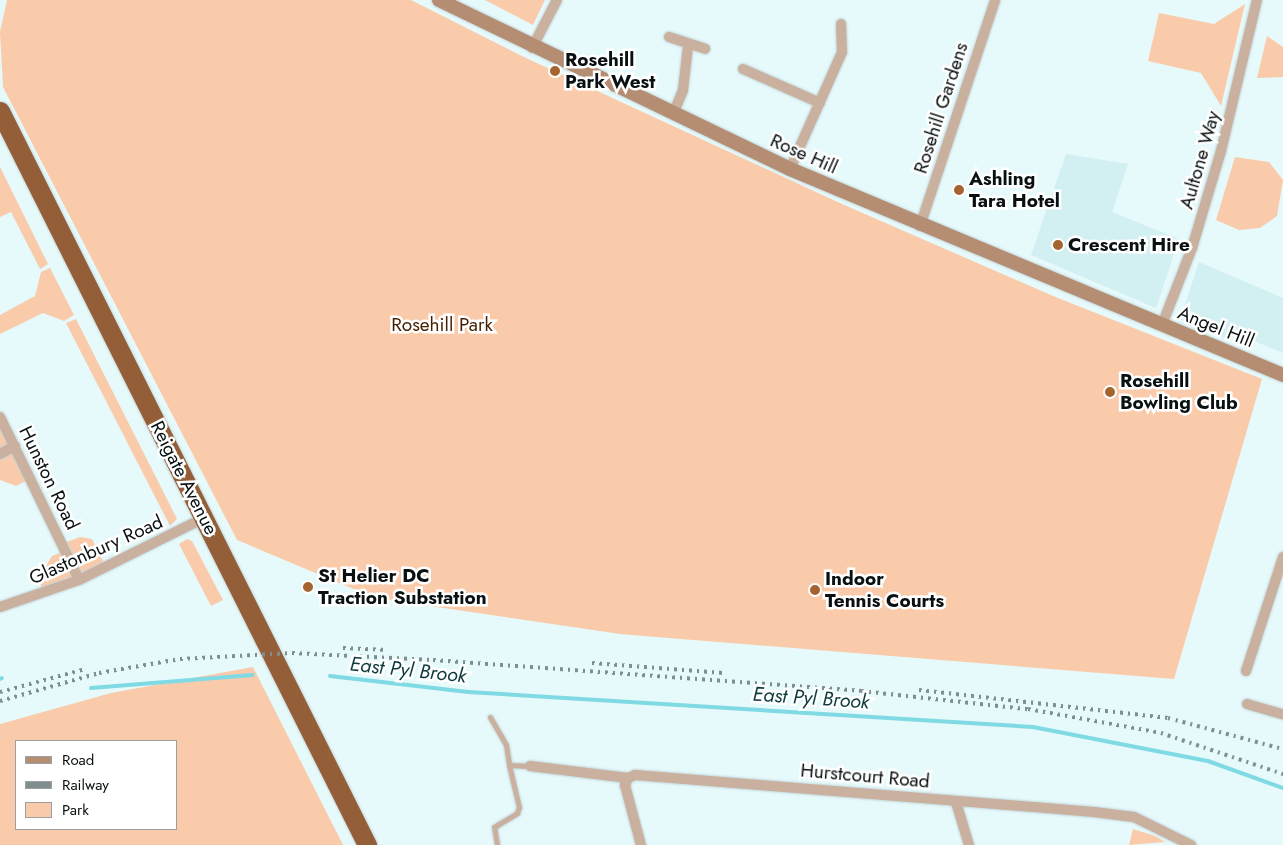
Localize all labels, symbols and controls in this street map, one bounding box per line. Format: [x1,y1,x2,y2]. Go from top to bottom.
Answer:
street label: Rosehill Gardens [909,40,973,176]
place label: Rosehill Park West [565,49,655,93]
marker: Rosehill Park West [549,65,561,77]
street label: Aultone Way [1175,108,1225,212]
street label: Rose Hill [767,129,841,179]
place label: Ashling Tara Hotel [969,168,1060,212]
marker: Ashling Tara Hotel [953,184,965,196]
place label: Crescent Hire [1068,234,1190,256]
marker: Crescent Hire [1052,239,1064,251]
street label: Angel Hill [1174,301,1258,353]
park label: Rosehill Park [391,314,493,336]
place label: Rosehill Bowling Club [1120,370,1238,414]
marker: Rosehill Bowling Club [1104,386,1116,398]
street label: Reigate Avenue [146,417,222,539]
street label: Hunston Road [14,422,84,534]
street label: Glastonbury Road [26,510,166,590]
place label: St Helier DC Traction Substation [318,565,487,609]
place label: Indoor Tennis Courts [825,568,944,612]
marker: St Helier DC Traction Substation [302,581,314,593]
marker: Indoor Tennis Courts [809,584,821,596]
water label: East Pyl Brook [349,652,467,688]
water label: East Pyl Brook [752,682,870,714]
legend [15,740,178,830]
text: Road [62,749,94,771]
street label: Hurstcourt Road [800,759,930,793]
text: Railway [62,774,109,796]
text: Park [62,799,89,821]

